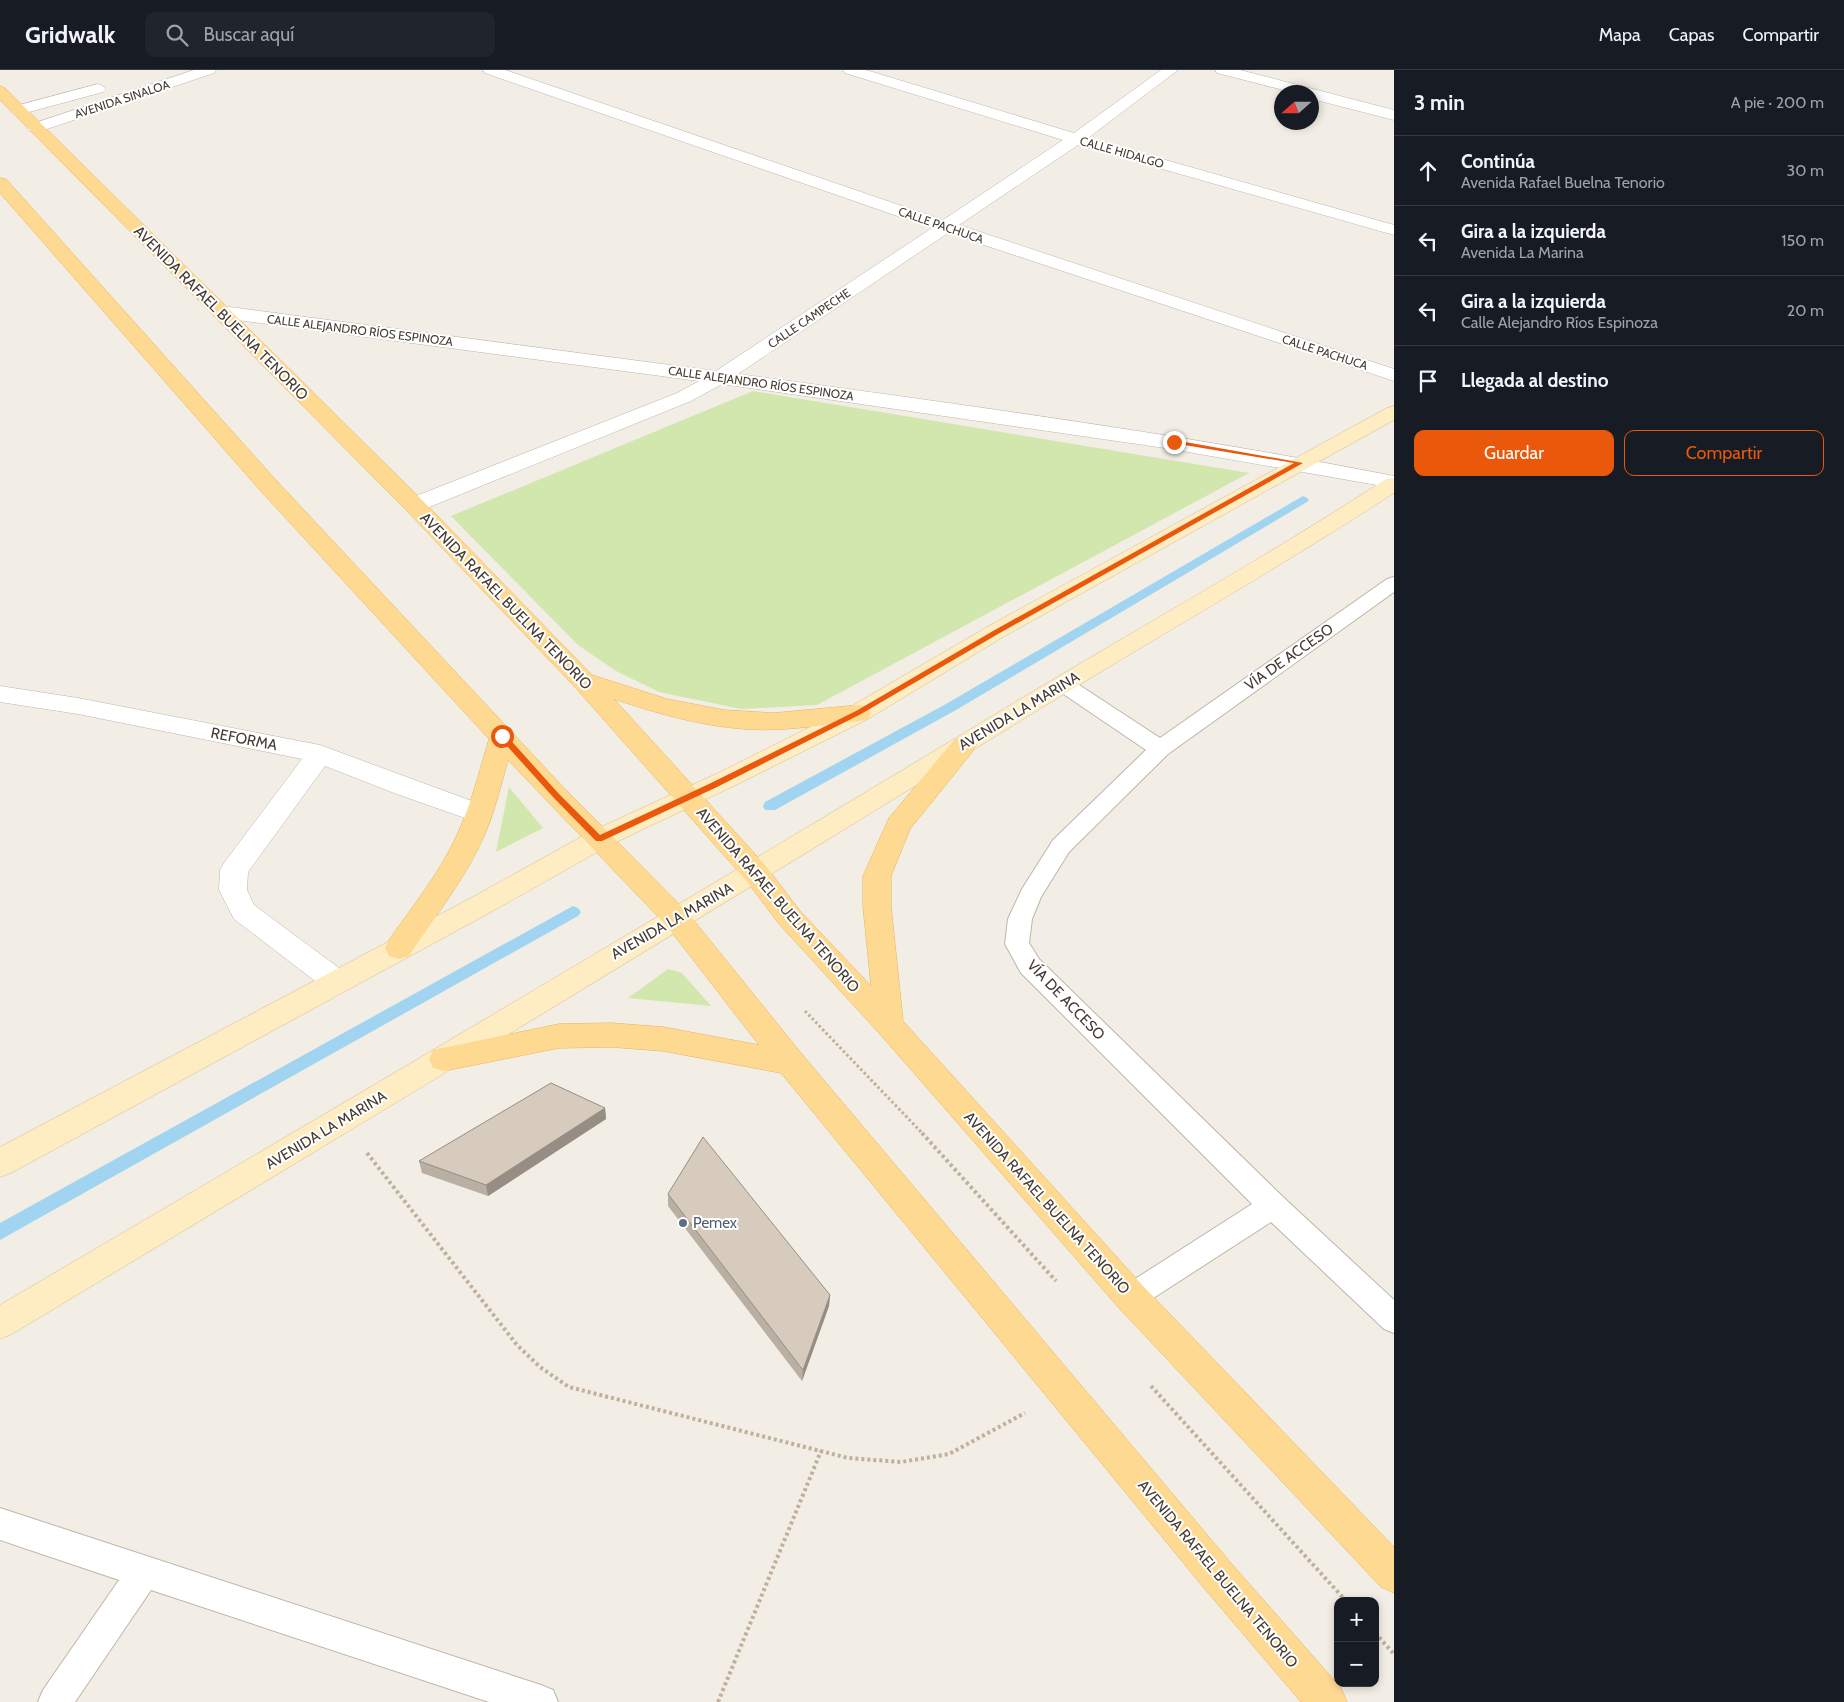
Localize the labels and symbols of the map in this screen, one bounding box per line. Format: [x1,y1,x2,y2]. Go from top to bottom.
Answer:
street label: AVENIDA SINALOA [73,76,172,121]
north arrow [1274,85,1319,130]
street label: CALLE HIDALGO [1078,133,1166,171]
street label: CALLE PACHUCA [896,203,986,247]
street label: AVENIDA RAFAEL BUELNA TENORIO [130,222,312,404]
street label: CALLE CAMPECHE [765,285,853,351]
street label: CALLE ALEJANDRO RÍOS ESPINOZA [266,311,454,349]
street label: CALLE PACHUCA [1280,331,1370,373]
street label: CALLE ALEJANDRO RÍOS ESPINOZA [667,363,855,404]
route end [1163,431,1186,454]
street label: AVENIDA RAFAEL BUELNA TENORIO [416,509,596,693]
street label: VÍA DE ACCESO [1241,619,1337,694]
street label: AVENIDA LA MARINA [955,667,1083,754]
street label: REFORMA [209,724,279,754]
route start [491,725,514,748]
street label: AVENIDA RAFAEL BUELNA TENORIO [693,804,863,996]
street label: AVENIDA LA MARINA [608,878,737,963]
street label: VÍA DE ACCESO [1023,956,1109,1044]
street label: AVENIDA LA MARINA [262,1086,390,1173]
street label: AVENIDA RAFAEL BUELNA TENORIO [960,1108,1134,1298]
place label: Pemex [693,1214,737,1232]
marker: Pemex [677,1217,689,1229]
street label: AVENIDA RAFAEL BUELNA TENORIO [1134,1477,1302,1671]

